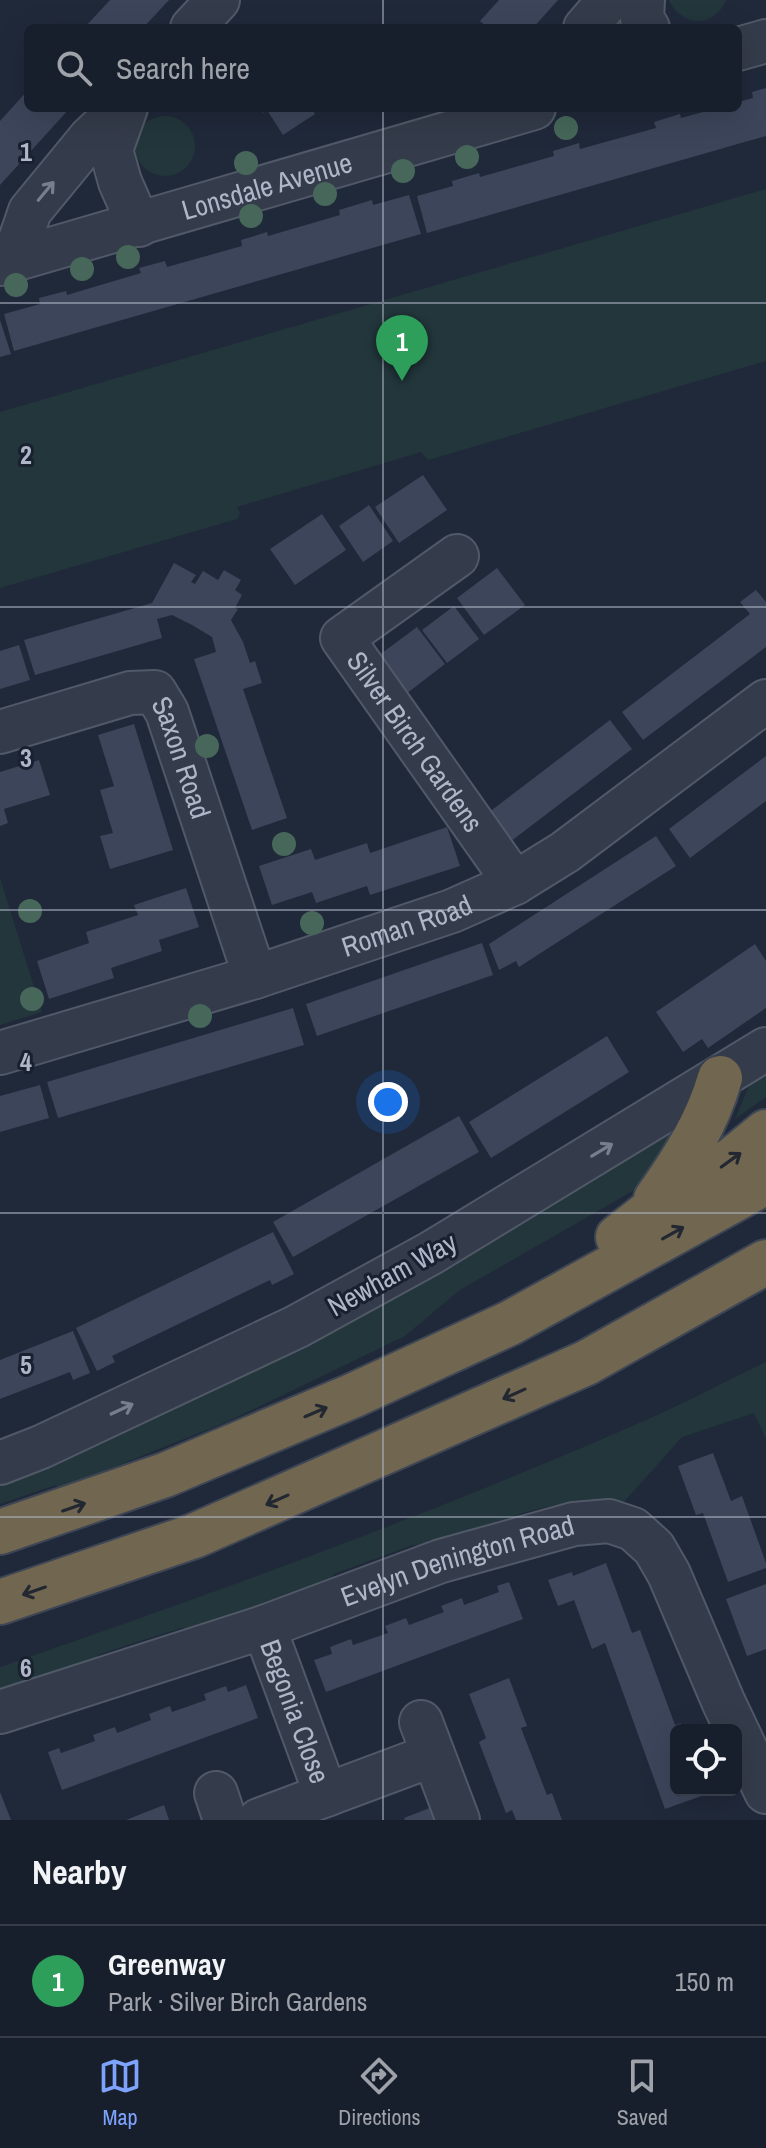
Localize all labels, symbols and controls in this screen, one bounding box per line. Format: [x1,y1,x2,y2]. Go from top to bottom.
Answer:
search box [24,24,742,112]
icon: search [52,46,96,90]
text: Search here [116,48,250,88]
text: 1 [20,134,32,169]
street label: Lonsdale Avenue [177,143,357,229]
one-way arrow [37,181,55,202]
pin: 1 [376,315,428,381]
text: 2 [20,437,32,472]
street label: Silver Birch Gardens [338,643,492,840]
street label: Saxon Road [143,689,220,823]
text: 3 [20,740,32,775]
street label: Roman Road [336,886,478,966]
text: 4 [20,1044,32,1079]
your location [368,1082,408,1122]
one-way arrow [590,1142,613,1158]
one-way arrow [720,1152,741,1169]
street label: Newham Way [321,1223,464,1325]
one-way arrow [661,1225,684,1241]
text: 5 [20,1347,32,1382]
one-way arrow [503,1388,527,1403]
one-way arrow [110,1401,134,1416]
one-way arrow [303,1403,327,1418]
one-way arrow [265,1493,290,1508]
one-way arrow [61,1498,86,1513]
street label: Evelyn Denington Road [335,1506,578,1616]
one-way arrow [21,1584,46,1599]
street label: Begonia Close [251,1634,339,1789]
text: 6 [20,1650,32,1685]
map controls [670,1724,742,1796]
button: locate [670,1724,742,1796]
text: Nearby [32,1849,127,1895]
text: Greenway [108,1944,226,1984]
text: 1 [52,1964,64,1999]
text: 150 m [675,1964,734,1999]
text: Park · Silver Birch Gardens [108,1984,368,2019]
tab: Map [98,2054,142,2132]
tab: Directions [338,2054,421,2132]
tab: Saved [617,2054,668,2132]

